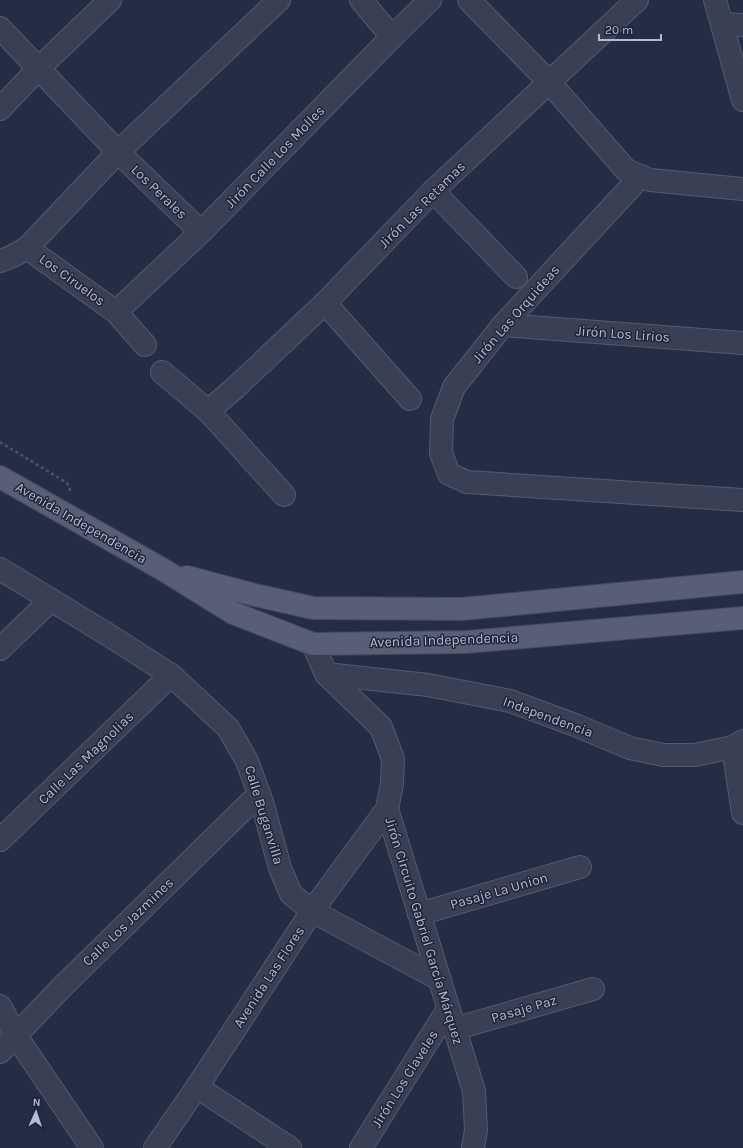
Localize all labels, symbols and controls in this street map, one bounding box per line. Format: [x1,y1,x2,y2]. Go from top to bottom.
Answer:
scale bar [599,16,661,42]
text: 20 m [605,23,633,37]
street label: Jirón Calle Los Molles [222,102,328,212]
street label: Jirón Las Retamas [375,158,469,252]
street label: Los Perales [128,161,190,223]
street label: Los Ciruelos [36,250,108,310]
street label: Jirón Las Orquideas [469,261,563,367]
street label: Jirón Los Lirios [575,322,671,346]
street label: Avenida Independencia [12,478,150,568]
street label: Avenida Independencia [369,629,519,651]
street label: Independencia [501,693,595,741]
street label: Calle Las Magnolias [35,708,137,808]
street label: Calle Buganvilla [241,763,287,867]
street label: Jirón Circuito Gabriel García Márquez [381,816,467,1046]
street label: Pasaje La Union [448,869,550,913]
street label: Calle Los Jazmines [79,874,177,970]
street label: Avenida Las Flores [230,923,308,1031]
street label: Pasaje Paz [489,992,559,1026]
street label: Jirón Los Claveles [368,1027,442,1131]
north arrow [16,1092,56,1132]
text: N [32,1096,41,1109]

